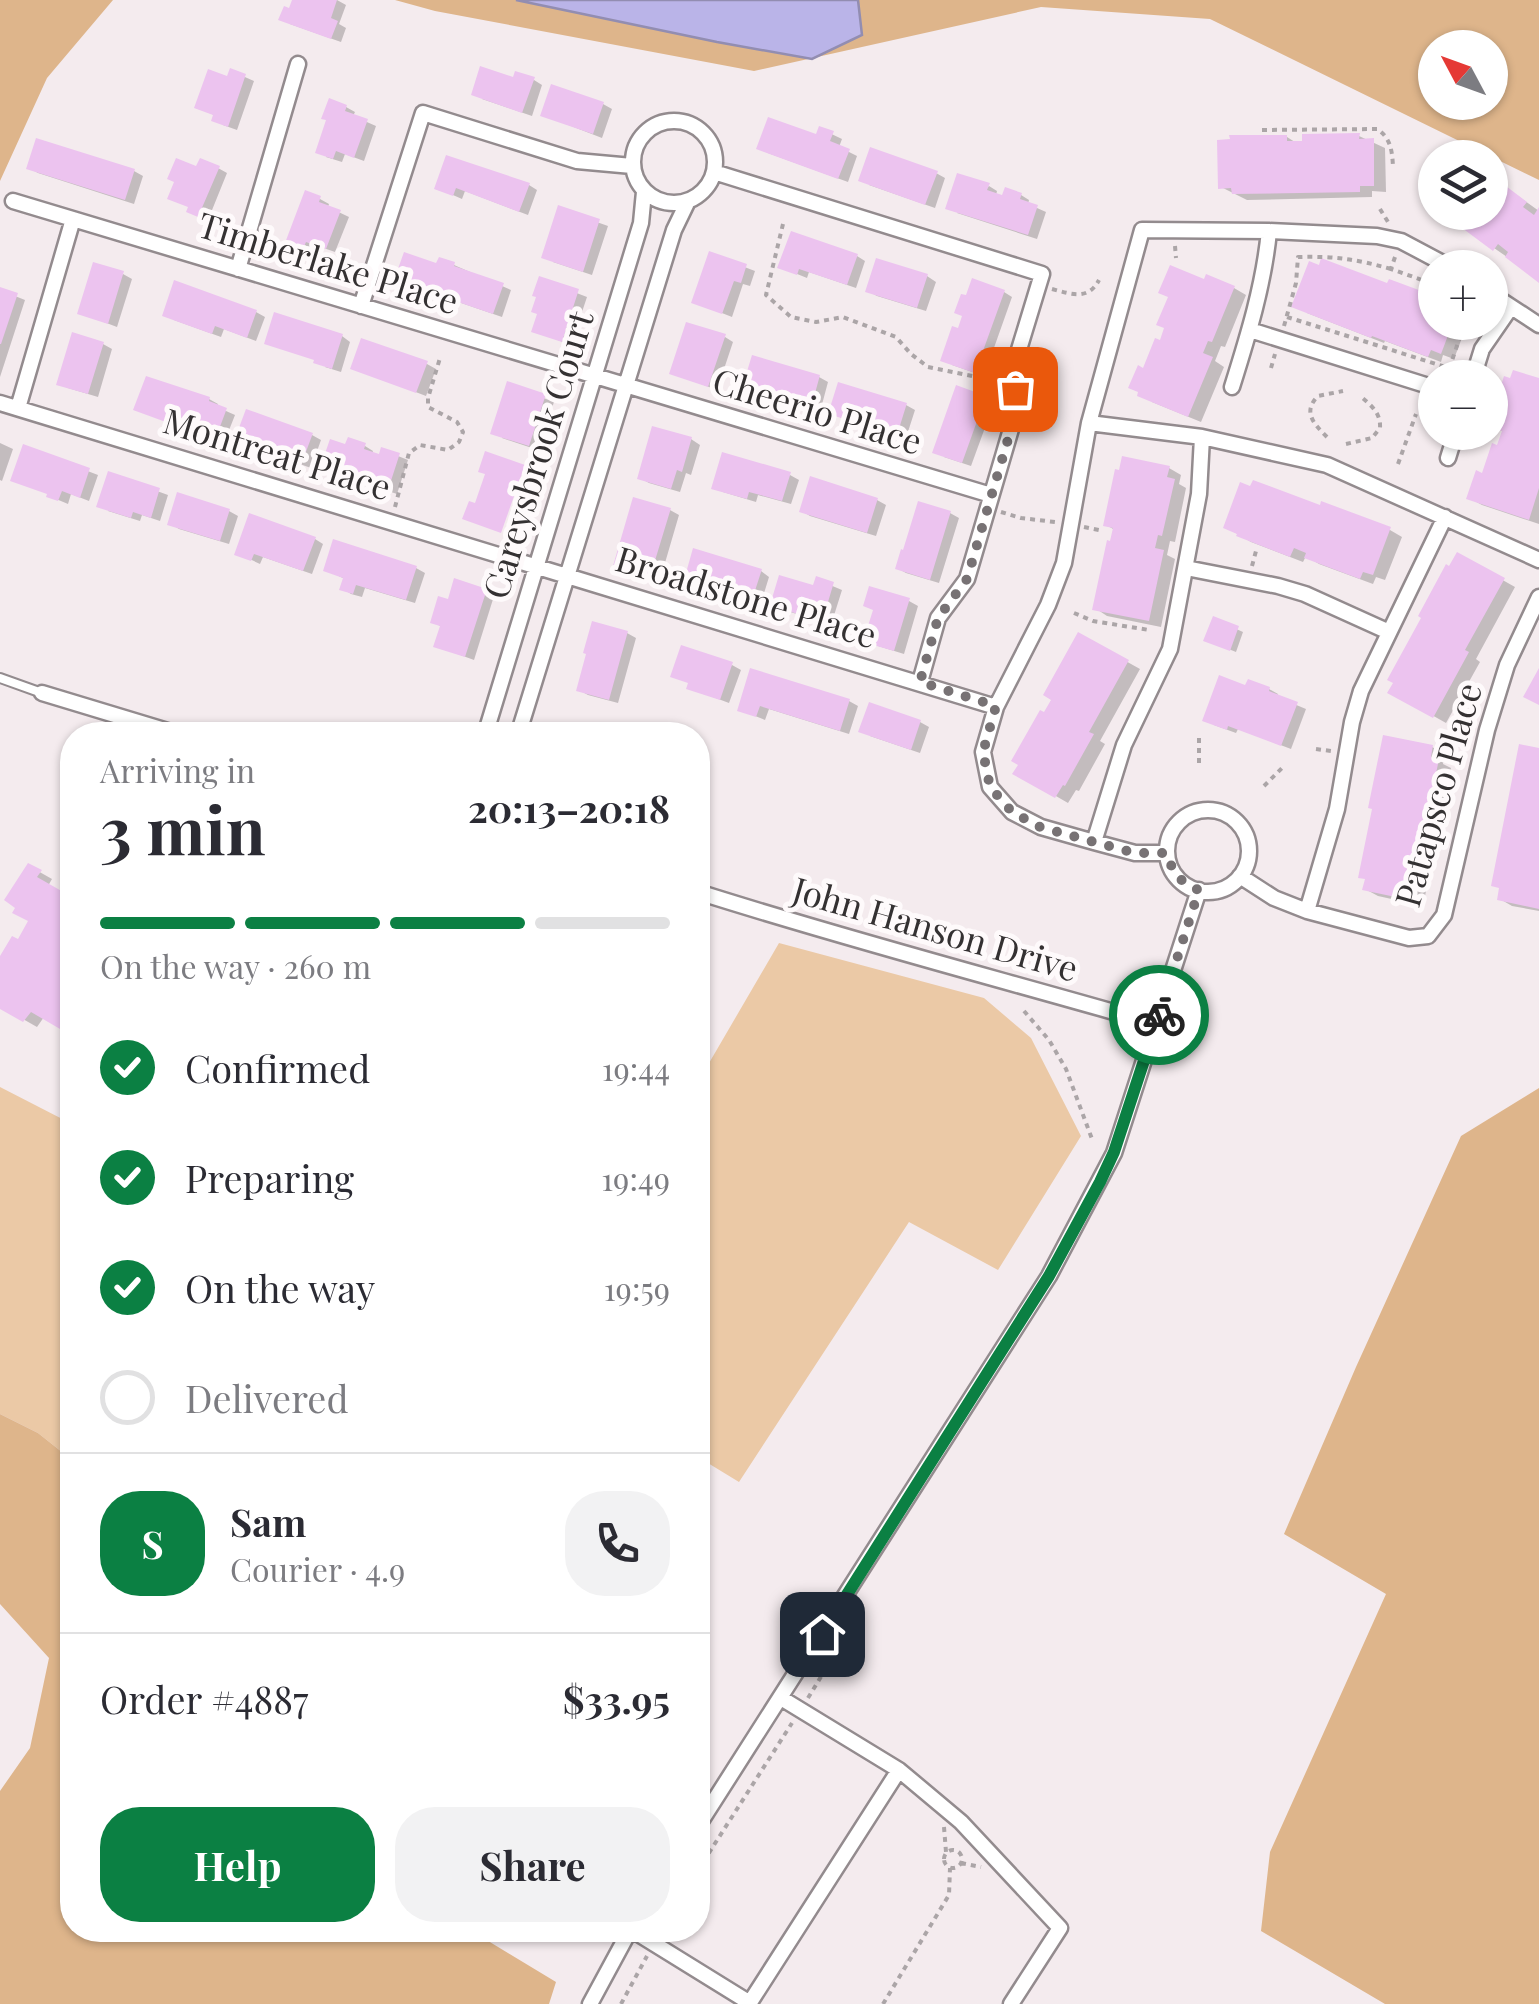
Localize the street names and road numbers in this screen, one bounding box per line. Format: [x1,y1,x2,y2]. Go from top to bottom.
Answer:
street label: Timberlake Place [193,200,465,324]
street label: Careysbrook Court [471,304,603,604]
street label: Cheerio Place [708,356,928,464]
street label: Montreat Place [158,396,397,509]
street label: Broadstone Place [611,534,883,658]
street label: Patapsco Place [1382,677,1491,912]
street label: John Hanson Drive [787,864,1084,991]

